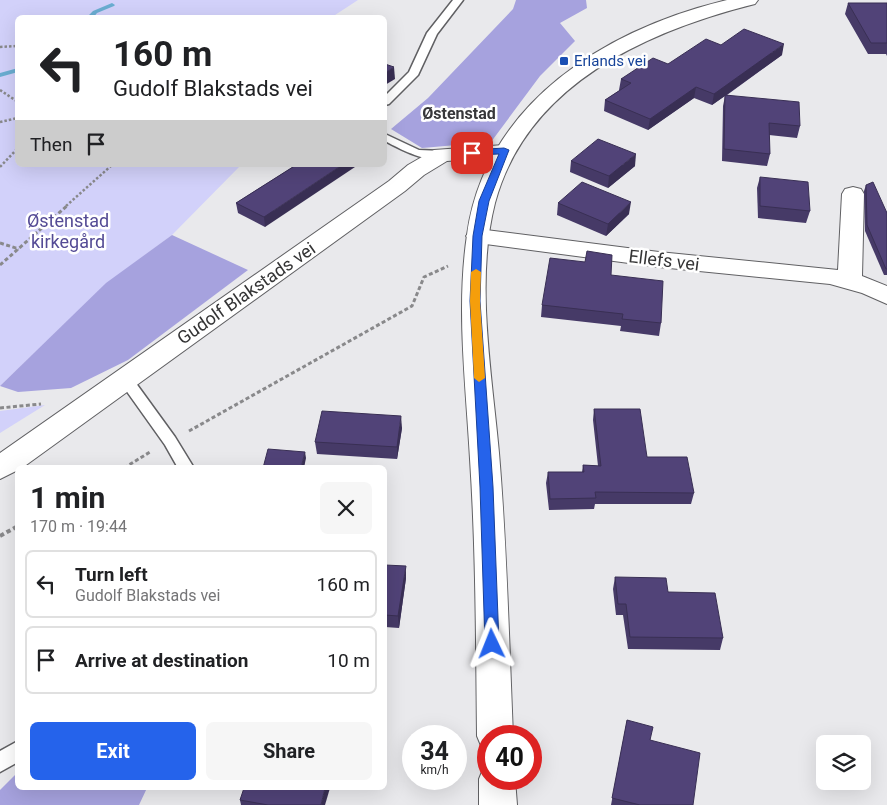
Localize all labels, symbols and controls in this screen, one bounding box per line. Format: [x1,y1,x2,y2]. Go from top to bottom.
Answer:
text: 160 m [113,34,212,75]
icon: left [30,35,95,100]
place label: Erlands vei [574,52,646,70]
marker: Erlands vei [558,55,570,67]
text: Gudolf Blakstads vei [113,76,313,101]
district label: Østenstad [422,104,496,123]
icon: arrive [82,130,110,158]
pin [451,132,493,174]
text: Then [30,133,72,156]
icon: arrive [458,139,486,167]
park label: Østenstad kirkegård [27,210,109,252]
street label: Gudolf Blakstads vei [173,237,319,349]
street label: Ellefs vei [627,245,701,275]
text: 1 min [30,480,105,515]
button: close [320,482,372,534]
text: 170 m · 19:44 [30,517,127,536]
text: Turn left [75,563,148,586]
icon: left [32,570,60,598]
text: 160 m [317,573,370,596]
text: Gudolf Blakstads vei [75,586,220,605]
position arrow [465,617,517,669]
icon: arrive [32,646,60,674]
text: Arrive at destination [75,649,248,672]
text: 10 m [327,649,370,672]
button: Exit [30,722,196,780]
button: Share [206,722,372,780]
speed limit sign: 40 [477,725,542,790]
map controls [816,735,871,790]
button: layers [816,735,871,790]
text: 34 [420,737,449,766]
text: km/h [420,763,449,777]

